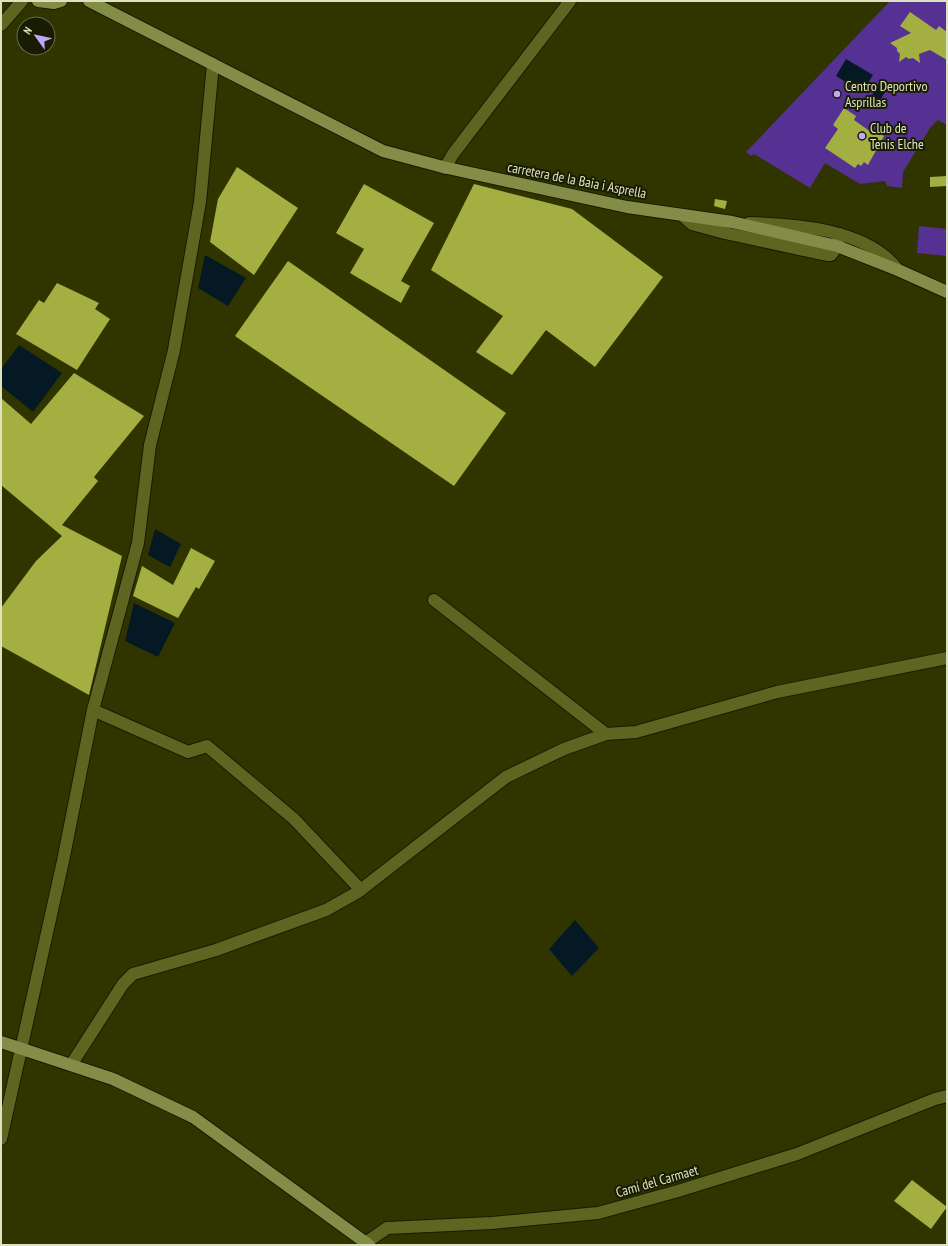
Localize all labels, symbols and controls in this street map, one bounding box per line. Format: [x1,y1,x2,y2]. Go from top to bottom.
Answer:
north arrow [16,16,56,56]
text: N [20,24,35,37]
place label: Centro Deportivo Asprillas [845,77,927,111]
marker: Centro Deportivo Asprillas [832,89,842,99]
place label: Club de Tenis Elche [870,119,924,153]
marker: Club de Tenis Elche [857,131,867,141]
street label: carretera de la Baia i Asprella [506,158,648,202]
street label: Camí del Carmaet [614,1161,700,1201]

